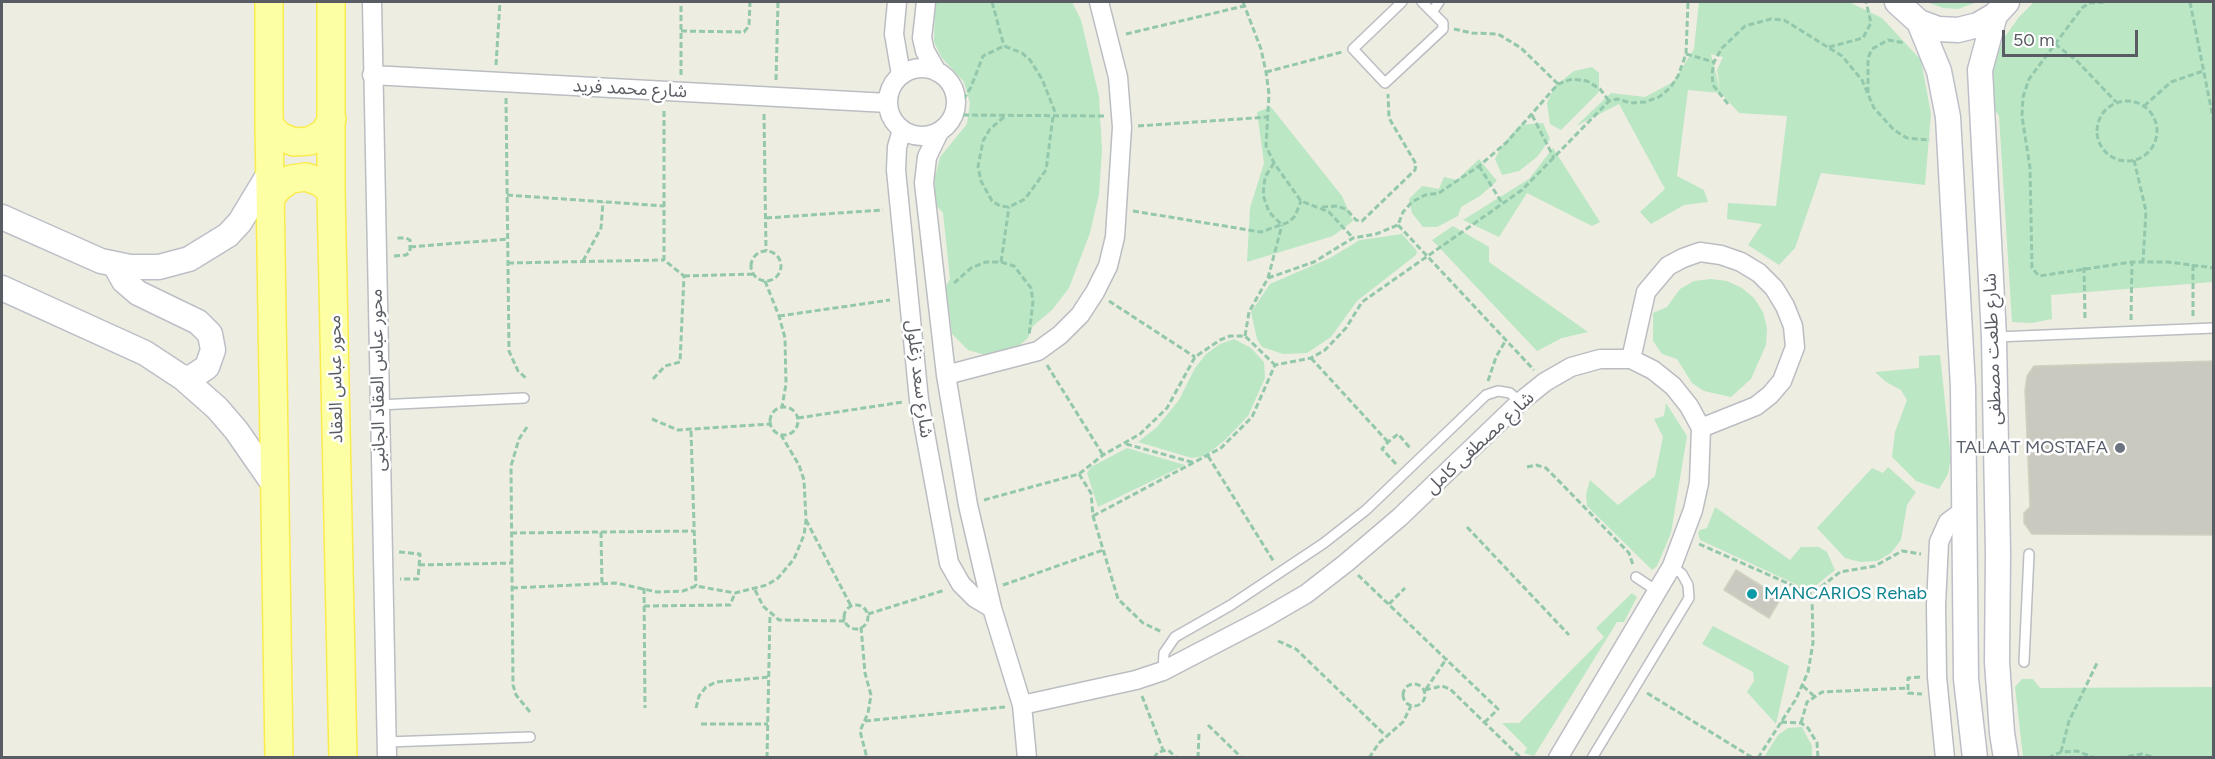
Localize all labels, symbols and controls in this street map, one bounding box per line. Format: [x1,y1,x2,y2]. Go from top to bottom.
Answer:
scale bar [2005,18,2142,56]
text: 50 m [2013,29,2055,51]
street label: شارع محمد فريد [572,75,688,103]
street label: شارع طلعت مصطفى [1980,273,2006,425]
street label: محور عباس العقاد الجانبى [366,289,390,471]
street label: محور عباس العقاد [324,315,348,443]
street label: شارع سعد زغلول [901,319,937,439]
street label: شارع مصطفى كامل [1421,387,1539,499]
place label: TALAAT MOSTAFA [1956,437,2108,459]
marker: TALAAT MOSTAFA [2113,441,2127,455]
place label: MANCARIOS Rehab [1764,583,1927,605]
marker: MANCARIOS Rehab [1745,587,1759,601]

